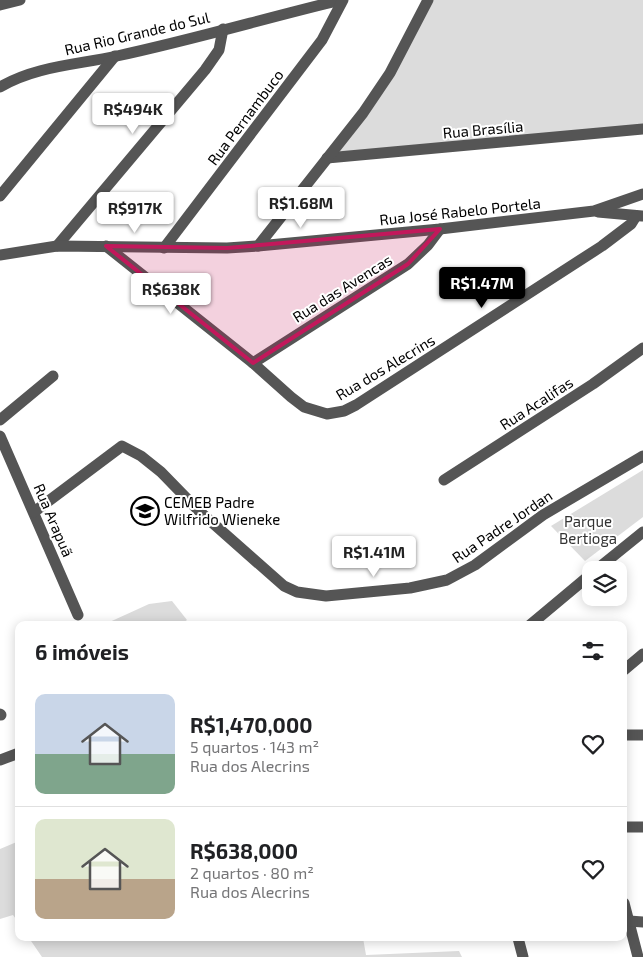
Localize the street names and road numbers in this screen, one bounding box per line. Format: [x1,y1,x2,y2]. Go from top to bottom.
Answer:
street label: Rua Rio Grande do Sul [63,7,212,58]
street label: Rua Pernambuco [203,66,287,168]
street label: Rua Brasília [442,117,524,141]
street label: Rua José Rabelo Portela [379,194,541,228]
street label: Rua das Avencas [289,250,395,326]
street label: Rua dos Alecrins [332,330,438,404]
street label: Rua Acalifas [496,373,576,433]
street label: Rua Arapuã [30,481,78,559]
street label: Rua Padre Jordan [448,486,556,566]

